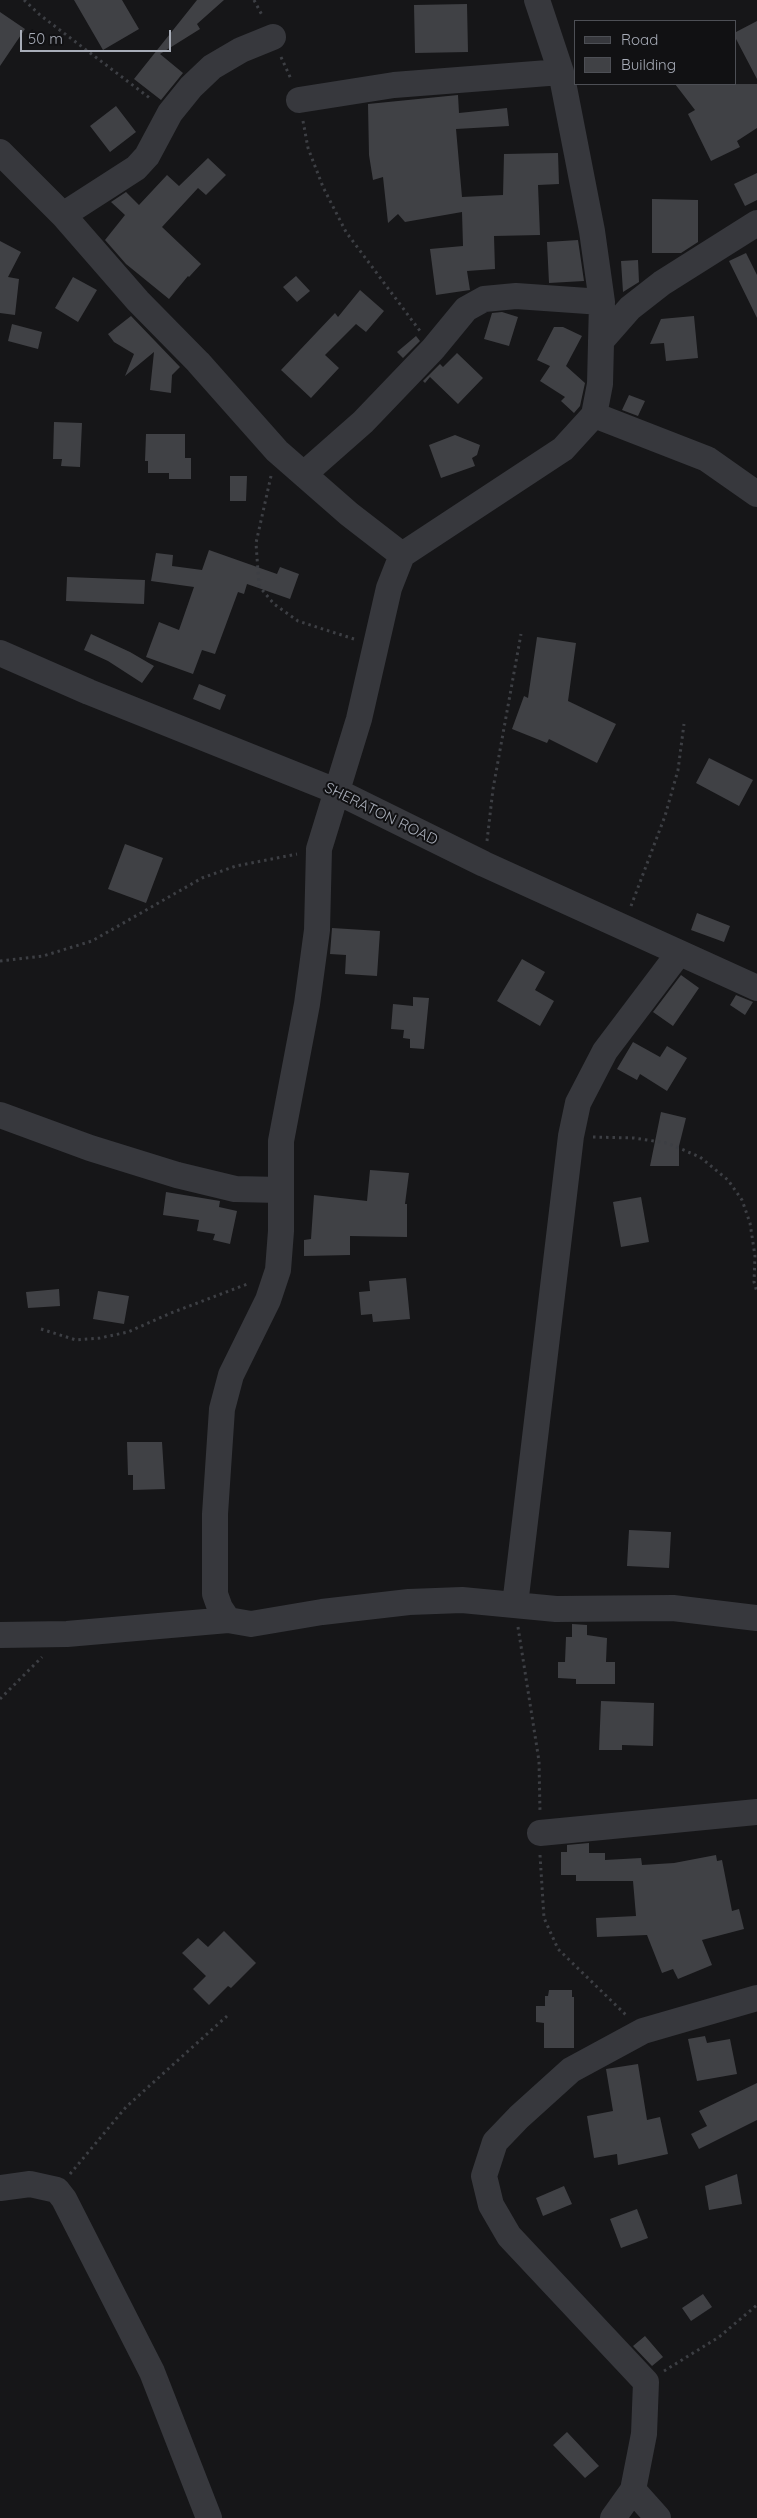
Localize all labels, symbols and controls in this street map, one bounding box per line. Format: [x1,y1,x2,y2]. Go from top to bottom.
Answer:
scale bar [22,20,174,52]
legend [574,20,737,85]
text: 50 m [28,29,63,48]
text: Road [621,30,658,49]
text: Building [621,55,676,74]
street label: SHERATON ROAD [321,779,441,849]

